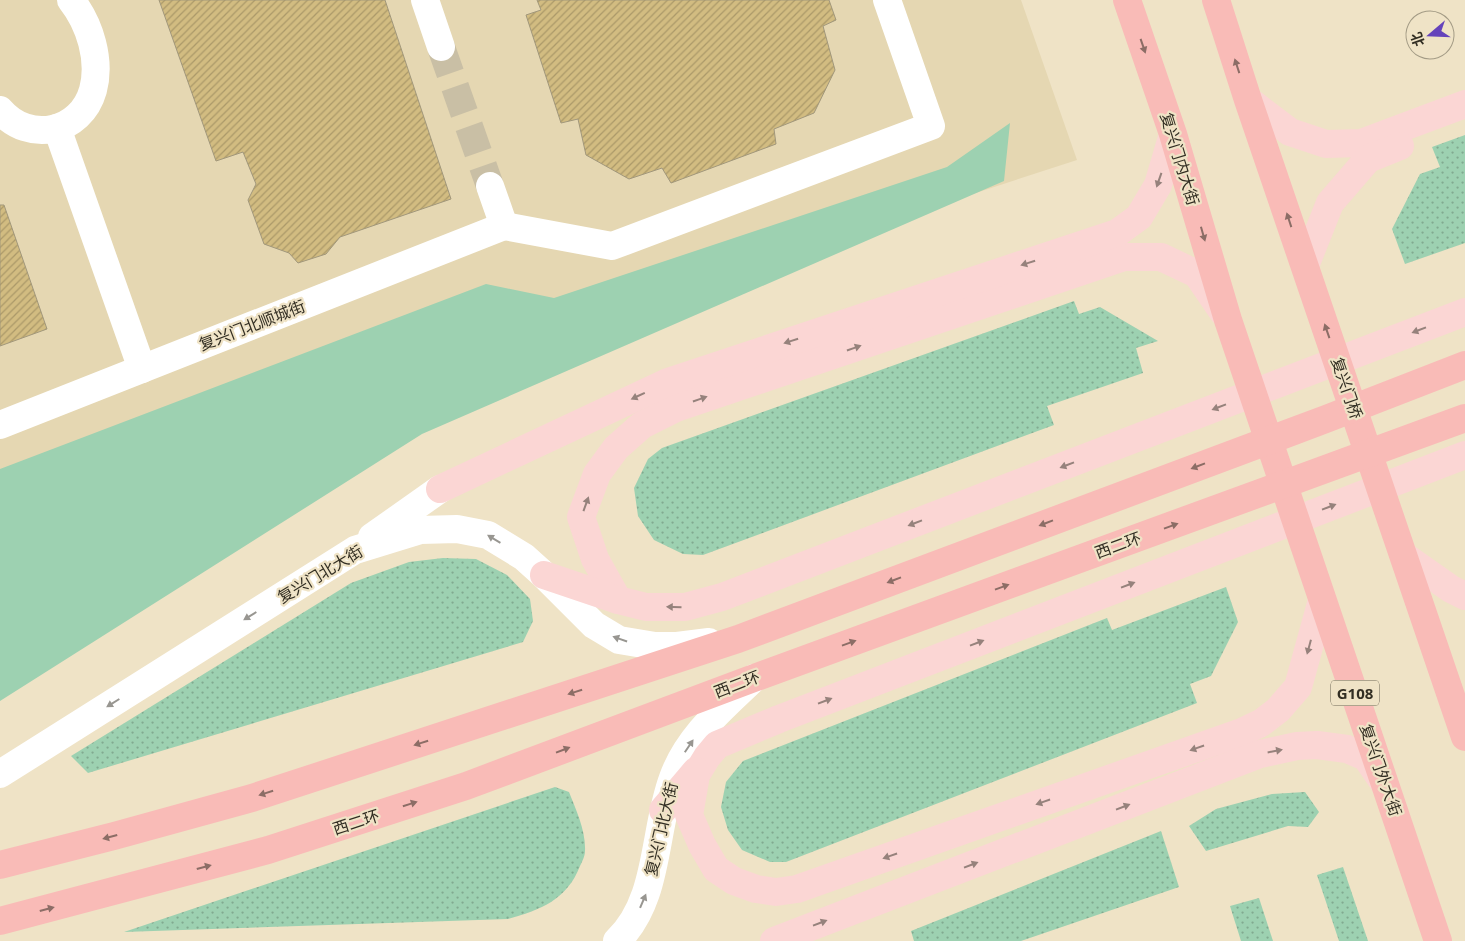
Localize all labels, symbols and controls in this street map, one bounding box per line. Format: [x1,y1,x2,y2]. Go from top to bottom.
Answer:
north arrow [1405,10,1455,60]
text: 北 [1406,30,1428,49]
one-way arrow [1139,39,1147,54]
one-way arrow [1233,58,1240,73]
street label: 复兴门内大街 [1155,110,1205,208]
one-way arrow [1155,173,1162,188]
one-way arrow [1285,212,1292,227]
one-way arrow [1199,227,1207,242]
one-way arrow [1021,259,1036,267]
street label: 复兴门北顺城街 [196,295,308,355]
one-way arrow [1323,324,1330,339]
one-way arrow [1412,327,1427,334]
one-way arrow [783,338,798,346]
one-way arrow [847,344,862,351]
street label: 复兴门桥 [1326,354,1368,422]
one-way arrow [631,392,645,400]
one-way arrow [693,395,708,403]
one-way arrow [1212,403,1226,411]
one-way arrow [1059,461,1074,469]
one-way arrow [1191,463,1206,470]
one-way arrow [582,496,590,511]
one-way arrow [1322,503,1336,511]
one-way arrow [907,519,922,527]
one-way arrow [1038,519,1053,527]
one-way arrow [1163,522,1178,529]
street label: 西二环 [1092,526,1144,564]
one-way arrow [488,534,501,543]
street label: 复兴门北大街 [273,540,367,608]
one-way arrow [887,577,901,585]
one-way arrow [1121,581,1136,589]
one-way arrow [994,583,1009,590]
one-way arrow [666,603,682,611]
one-way arrow [244,611,257,620]
one-way arrow [613,634,628,642]
one-way arrow [842,639,857,647]
one-way arrow [969,639,984,646]
one-way arrow [1305,640,1313,655]
street label: 西二环 [711,665,763,703]
road number: G108 [1331,680,1379,706]
one-way arrow [567,689,582,697]
one-way arrow [818,697,833,705]
one-way arrow [107,698,120,707]
street label: 复兴门外大街 [1355,721,1407,819]
one-way arrow [413,739,428,747]
one-way arrow [684,739,694,753]
one-way arrow [1189,745,1204,752]
one-way arrow [556,746,571,754]
one-way arrow [1268,746,1284,754]
street label: 复兴门北大街 [639,780,683,878]
one-way arrow [258,789,273,797]
one-way arrow [1036,799,1051,806]
one-way arrow [402,800,417,808]
one-way arrow [1116,802,1130,810]
street label: 西二环 [330,804,382,840]
one-way arrow [102,833,117,841]
one-way arrow [882,852,897,860]
one-way arrow [964,861,979,869]
one-way arrow [197,863,212,871]
one-way arrow [639,893,647,908]
one-way arrow [40,905,55,913]
one-way arrow [812,919,827,927]

